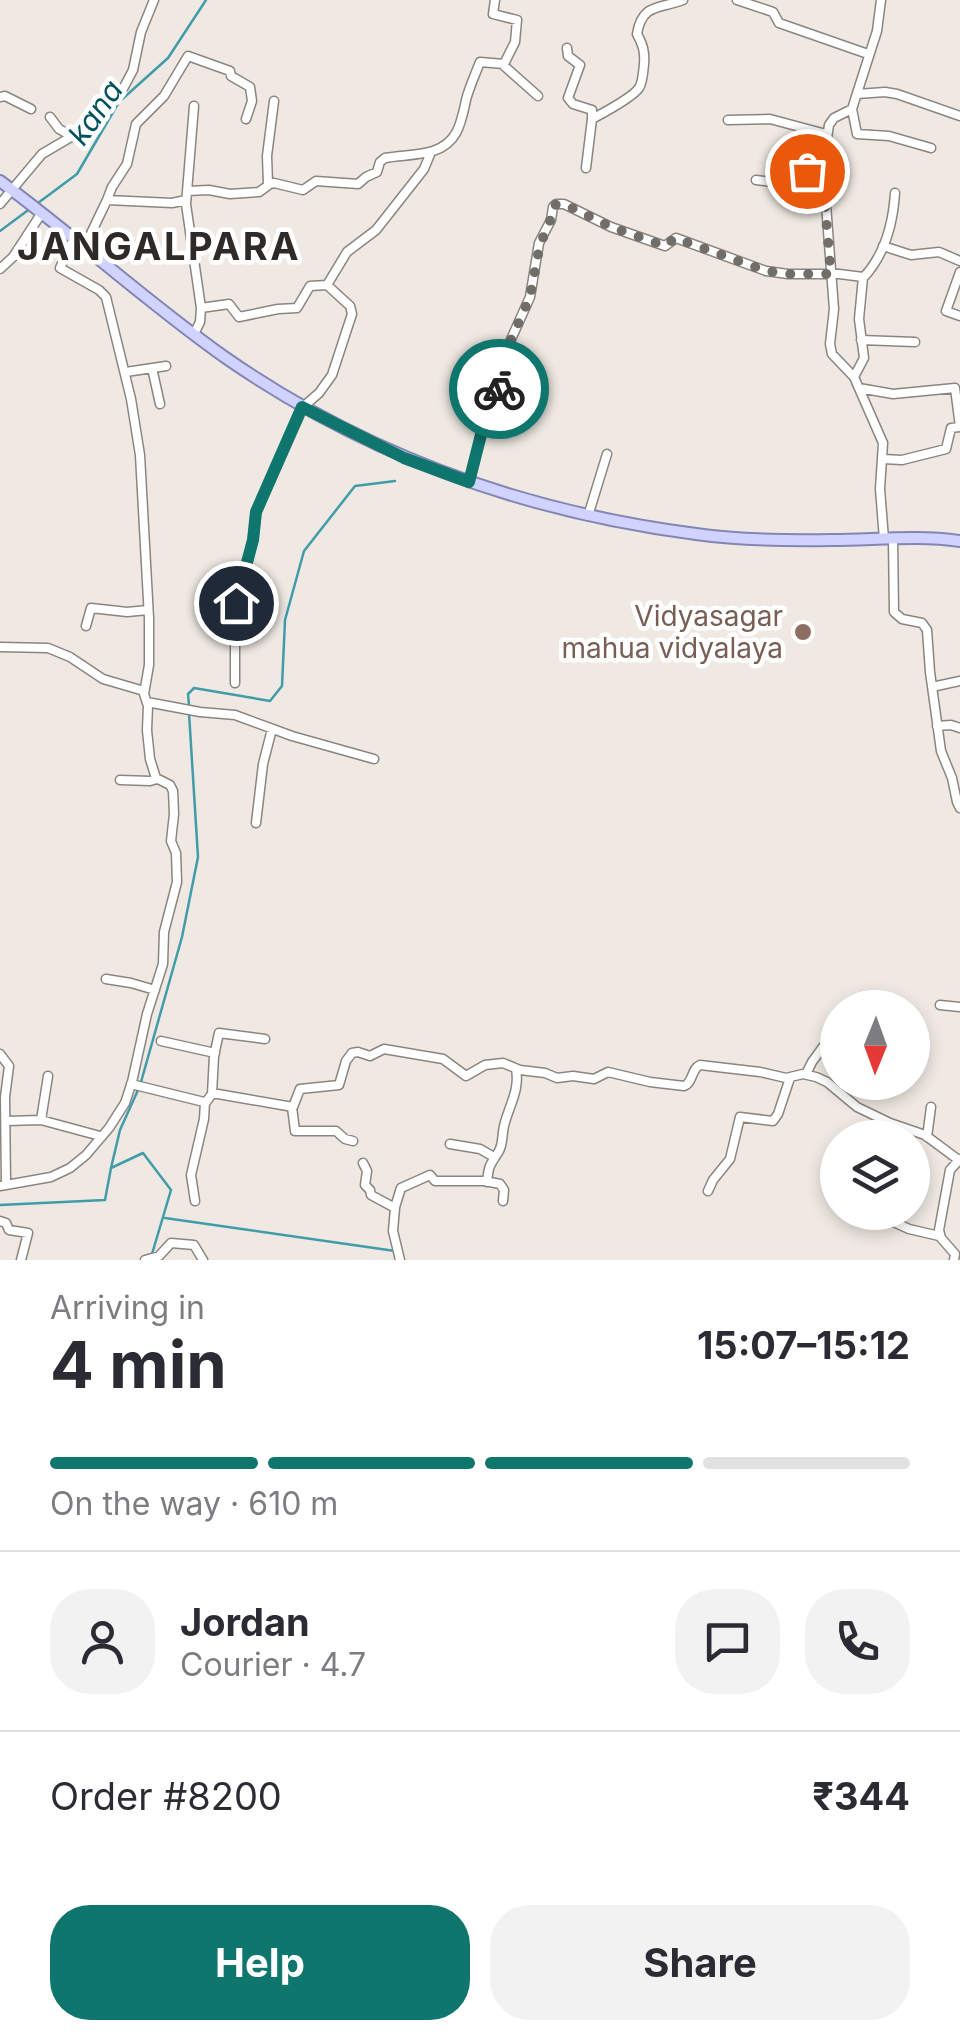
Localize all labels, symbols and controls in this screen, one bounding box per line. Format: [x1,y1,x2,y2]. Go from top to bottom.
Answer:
water label: kana [60,73,130,151]
pin [765,129,850,214]
icon: bag [780,144,835,199]
district label: JANGALPARA [17,223,301,269]
courier [449,339,549,439]
icon: bike [472,362,527,417]
pin [194,561,279,646]
icon: home [209,576,264,631]
place label: Vidyasagar mahua vidyalaya [562,599,783,665]
marker: Vidyasagar mahua vidyalaya [792,621,814,643]
north arrow [820,990,930,1100]
map controls [820,990,930,1230]
button: layers [820,1120,930,1230]
text: Arriving in [50,1288,205,1327]
text: 15:07–15:12 [697,1322,910,1368]
text: 4 min [50,1325,227,1404]
text: On the way · 610 m [50,1484,338,1523]
button: person [50,1589,155,1694]
button: chat [675,1589,780,1694]
button: phone [805,1589,910,1694]
text: Jordan [180,1599,310,1645]
text: Courier · 4.7 [180,1645,366,1684]
text: Order #8200 [50,1773,282,1819]
text: ₹344 [812,1773,910,1819]
button: Help [50,1905,470,2020]
button: Share [490,1905,910,2020]

